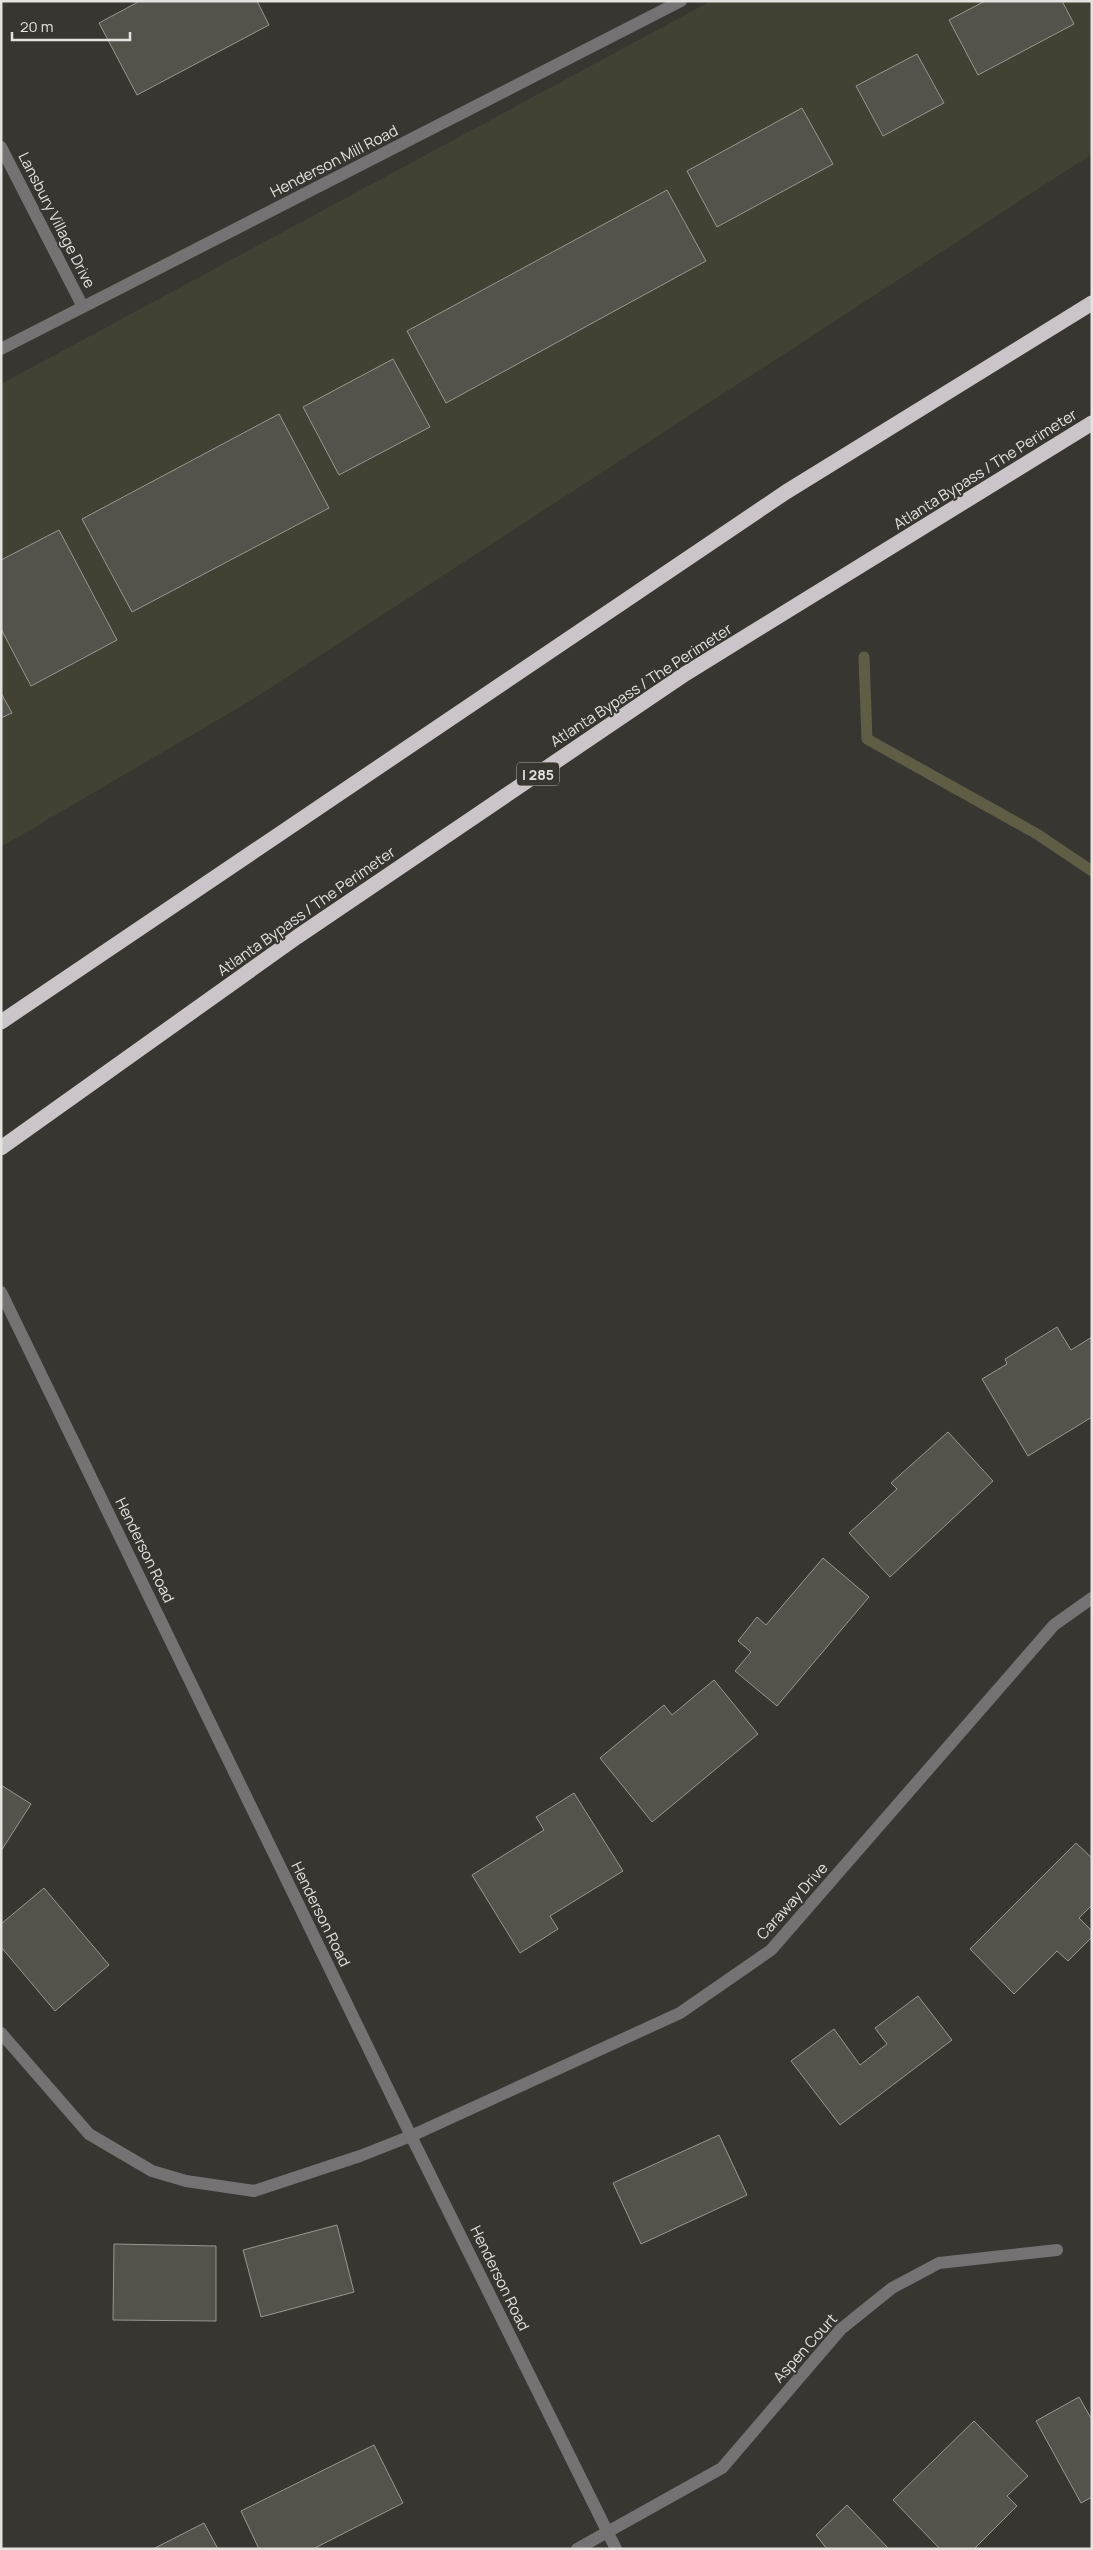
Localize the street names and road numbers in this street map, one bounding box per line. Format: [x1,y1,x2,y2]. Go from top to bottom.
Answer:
street label: Henderson Mill Road [267,120,401,202]
street label: Lansbury Village Drive [14,148,101,292]
street label: Atlanta Bypass / The Perimeter [889,403,1081,534]
street label: Atlanta Bypass / The Perimeter [546,618,736,752]
road number: I 285 [517,762,559,786]
street label: Atlanta Bypass / The Perimeter [213,841,400,981]
street label: Henderson Road [110,1494,180,1606]
street label: Henderson Road [286,1858,356,1970]
street label: Caraway Drive [752,1858,832,1944]
street label: Henderson Road [465,2222,535,2334]
street label: Aspen Court [768,2309,842,2387]

